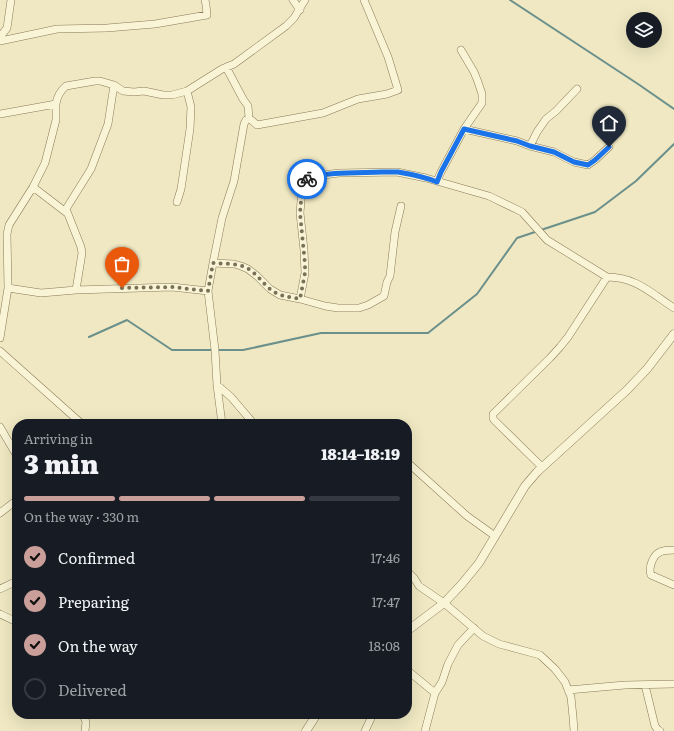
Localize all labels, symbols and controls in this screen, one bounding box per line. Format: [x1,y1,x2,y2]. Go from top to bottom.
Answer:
map controls [626,12,662,48]
button: layers [626,12,662,48]
pin [592,106,626,147]
icon: home [598,112,620,134]
courier [287,159,327,199]
icon: bike [296,168,318,190]
pin [105,247,139,288]
icon: bag [111,253,133,275]
text: Arriving in [24,429,93,448]
text: 18:14–18:19 [321,442,400,465]
text: 3 min [24,443,99,482]
text: On the way · 330 m [24,507,139,526]
icon: check [24,546,46,568]
text: Confirmed [58,546,135,569]
text: 17:46 [371,548,400,567]
icon: check [24,590,46,612]
text: Preparing [58,590,129,613]
text: 17:47 [371,592,400,611]
icon: check [24,634,46,656]
text: On the way [58,634,138,657]
text: 18:08 [369,636,400,655]
text: Delivered [58,678,127,701]

